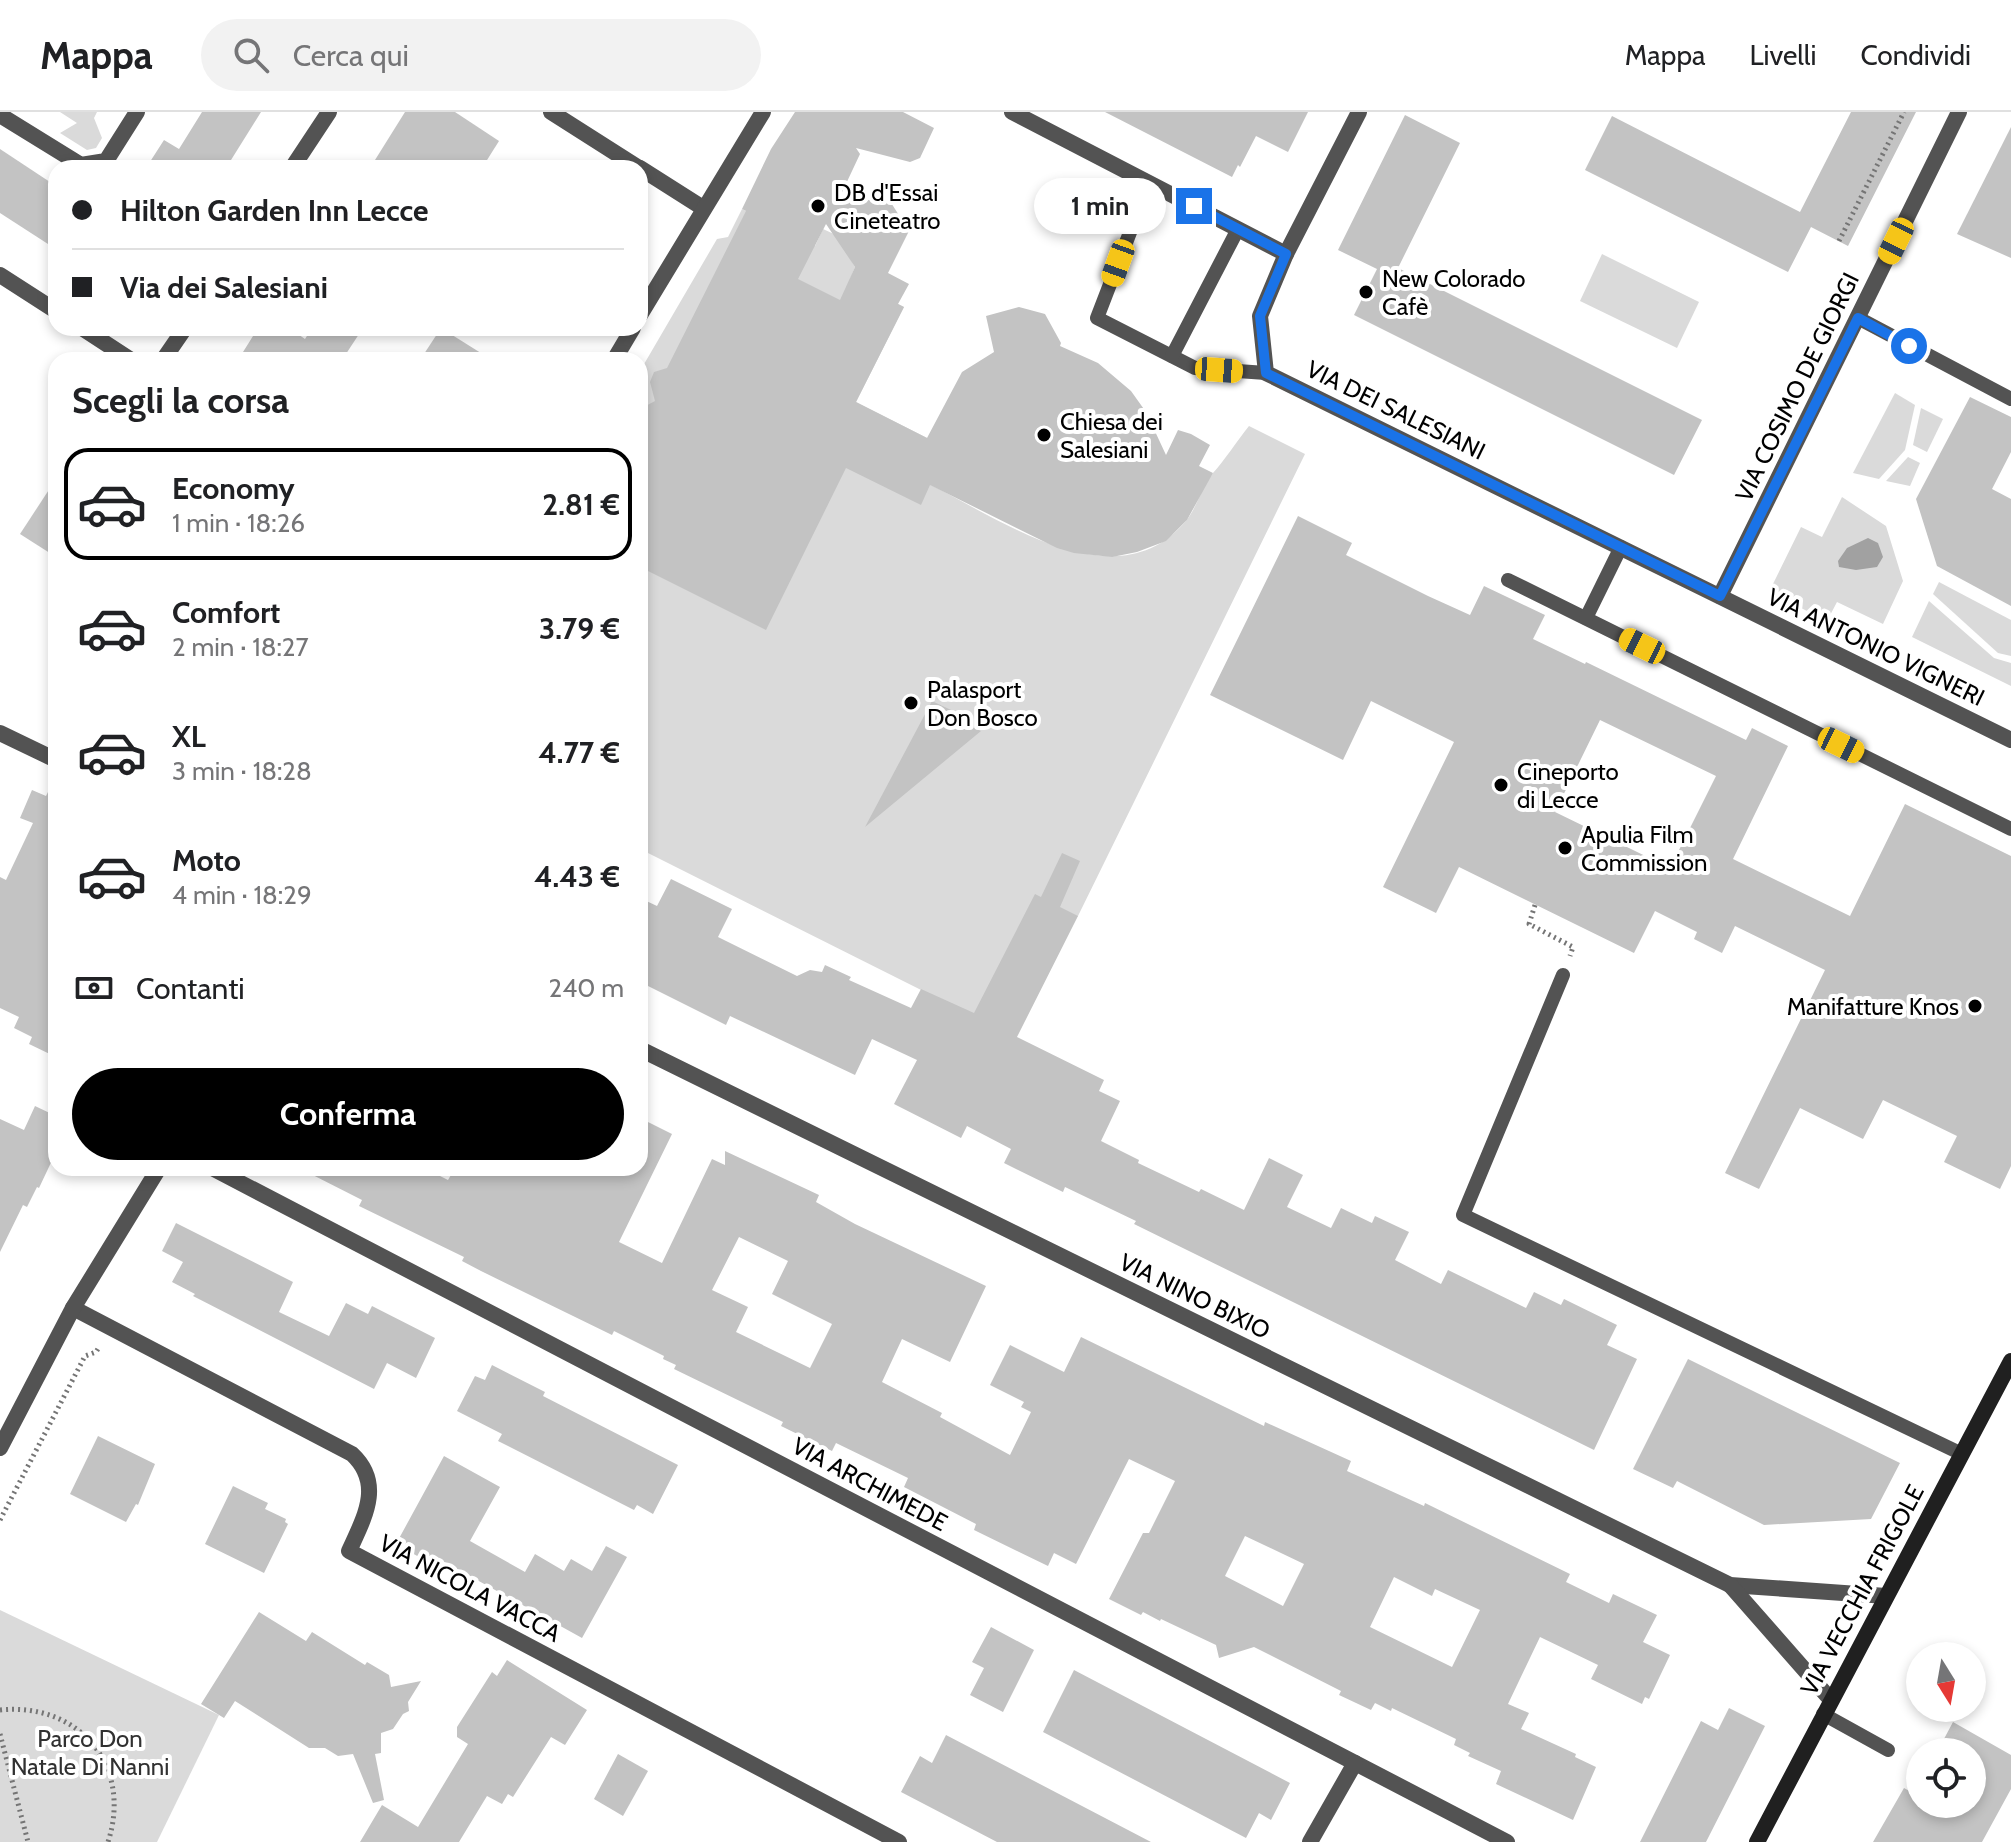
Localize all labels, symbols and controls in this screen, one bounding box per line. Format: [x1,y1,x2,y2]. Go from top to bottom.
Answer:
search box [201,19,761,91]
text: Mappa [40,32,153,79]
icon: search [229,33,273,77]
text: Cerca qui [293,37,409,74]
text: Mappa [1625,38,1705,72]
text: Livelli [1749,38,1816,72]
text: Condividi [1860,38,1971,72]
place label: DB d'Essai Cineteatro [834,178,940,235]
callout: 1 min [1034,178,1166,234]
route end [1176,188,1212,224]
text: 1 min [1071,190,1129,222]
text: Hilton Garden Inn Lecce [120,192,429,229]
marker: DB d'Essai Cineteatro [809,197,827,215]
car [1875,214,1917,268]
car [1099,236,1137,290]
place label: New Colorado Cafè [1382,264,1526,321]
street label: VIA COSIMO DE GIORGI [1729,268,1865,506]
text: Via dei Salesiani [120,269,328,306]
marker: New Colorado Cafè [1357,283,1375,301]
route start [1891,328,1927,364]
street label: VIA DEI SALESIANI [1302,354,1490,466]
car [1194,356,1244,384]
text: Scegli la corsa [72,378,289,422]
place label: Chiesa dei Salesiani [1060,407,1163,464]
marker: Chiesa dei Salesiani [1035,426,1053,444]
icon: car [76,468,148,540]
text: Economy [172,470,295,507]
text: 2.81 € [542,486,620,523]
text: 1 min · 18:26 [172,507,305,539]
street label: VIA ANTONIO VIGNERI [1763,582,1989,712]
icon: car [76,592,148,664]
text: Comfort [172,594,280,631]
text: 3.79 € [539,610,620,647]
car [1615,625,1669,667]
text: 2 min · 18:27 [172,631,309,663]
place label: Palasport Don Bosco [927,675,1038,732]
marker: Palasport Don Bosco [902,694,920,712]
icon: car [76,716,148,788]
text: XL [172,718,206,755]
car [1814,724,1868,766]
text: 4.77 € [538,734,620,771]
text: 3 min · 18:28 [172,755,312,787]
place label: Cineporto di Lecce [1517,757,1619,814]
marker: Cineporto di Lecce [1492,776,1510,794]
place label: Apulia Film Commission [1581,820,1707,877]
marker: Apulia Film Commission [1556,839,1574,857]
icon: car [76,840,148,912]
text: Moto [172,842,241,879]
text: 4.43 € [534,858,620,895]
text: 4 min · 18:29 [172,879,312,911]
icon: cash [72,966,116,1010]
text: Contanti [136,970,245,1007]
text: 240 m [549,972,624,1004]
place label: Manifatture Knos [1787,992,1959,1021]
marker: Manifatture Knos [1966,997,1984,1015]
button: Conferma [72,1068,624,1160]
street label: VIA NINO BIXIO [1115,1247,1275,1345]
street label: VIA ARCHIMEDE [788,1431,952,1537]
street label: VIA VECCHIA FRIGOLE [1794,1480,1930,1700]
street label: VIA NICOLA VACCA [374,1528,566,1648]
north arrow [1906,1642,1986,1722]
map controls [1906,1642,1986,1818]
park label: Parco Don Natale Di Nanni [11,1724,169,1781]
button: locate [1906,1738,1986,1818]

